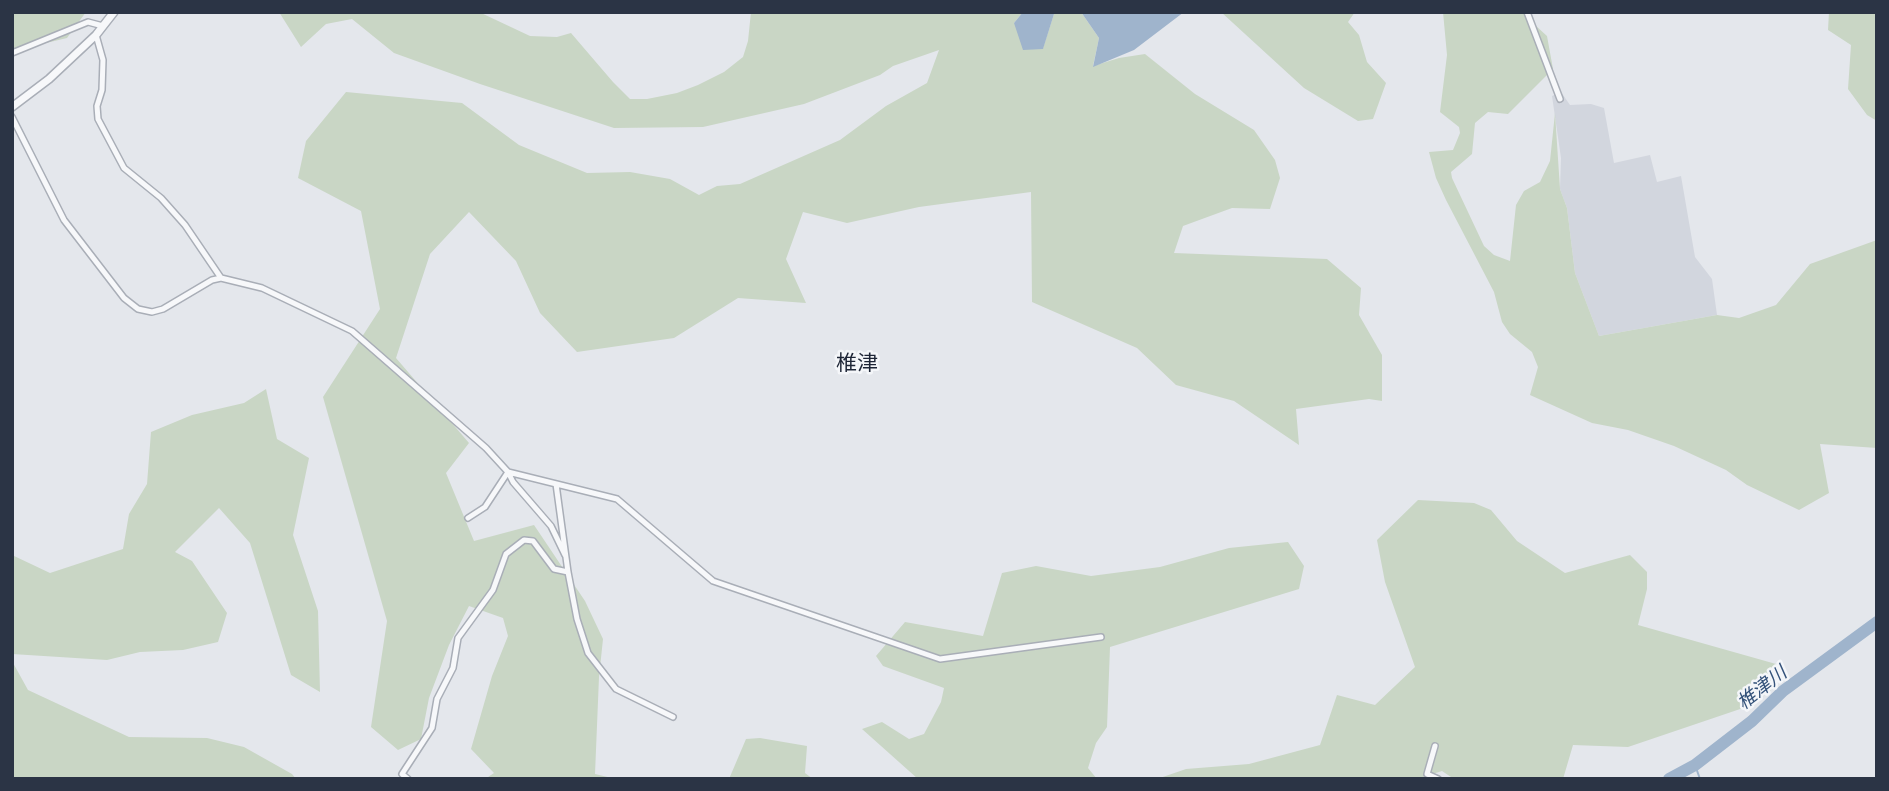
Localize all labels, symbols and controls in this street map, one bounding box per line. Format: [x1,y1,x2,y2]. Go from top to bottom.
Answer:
district label: 椎津 [836,351,878,377]
water label: 椎津川 [1733,661,1791,715]

